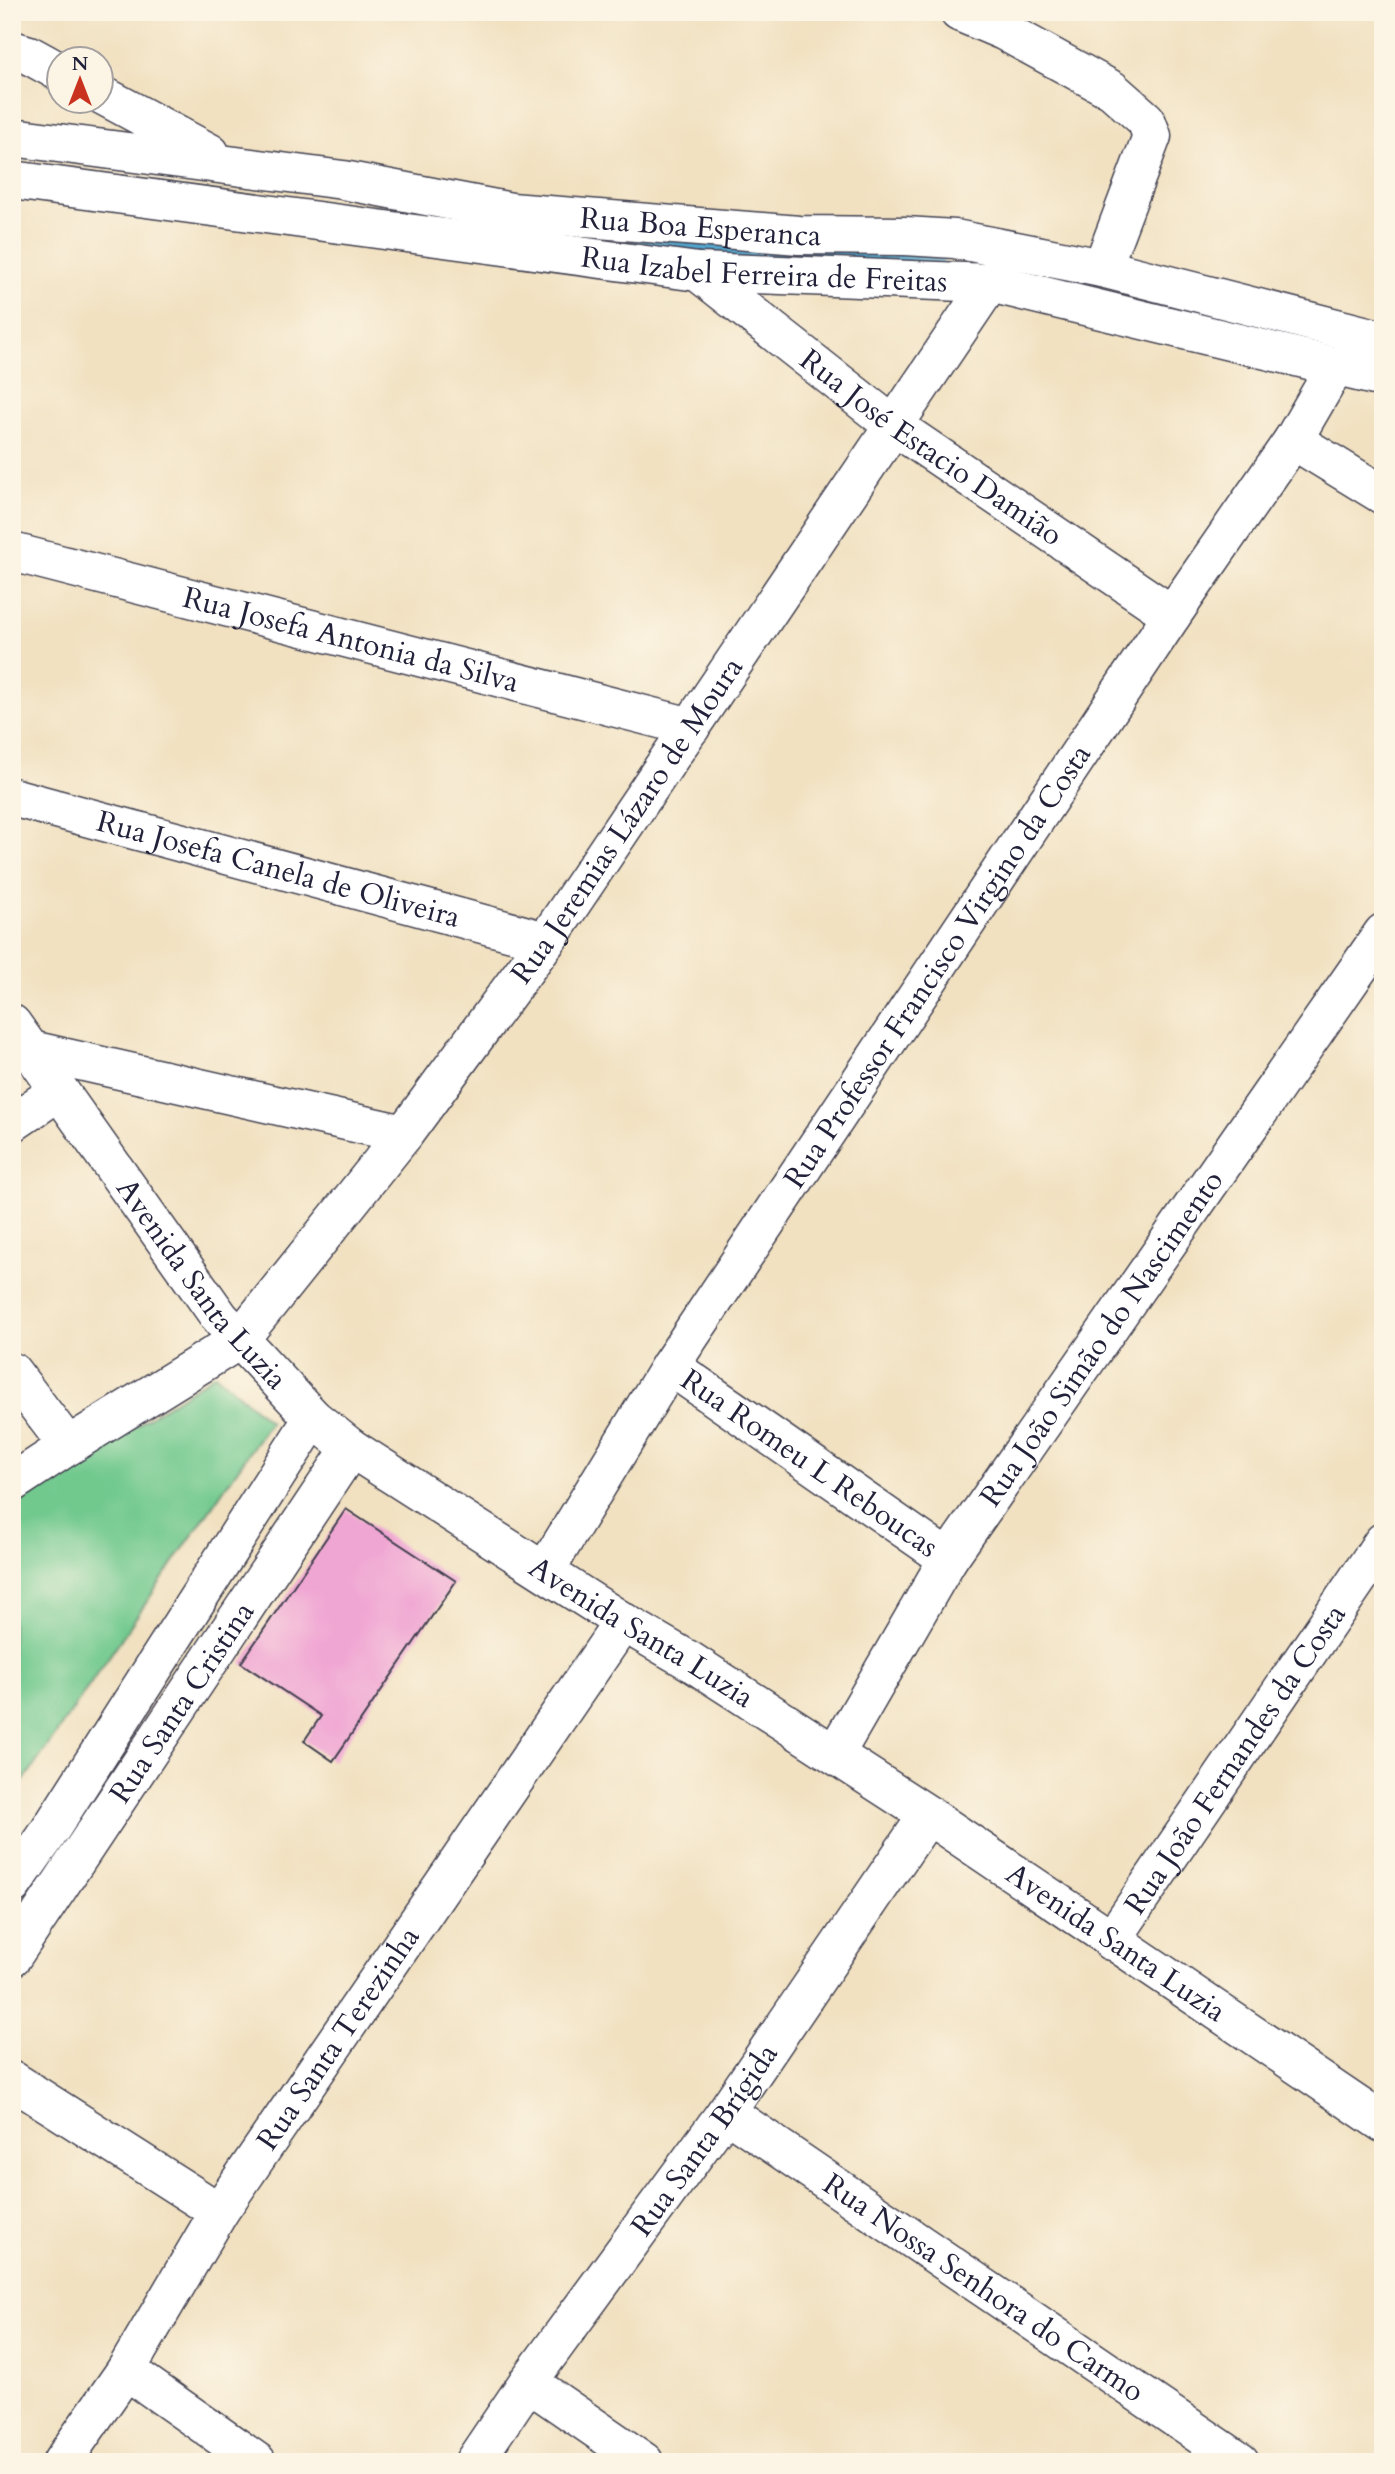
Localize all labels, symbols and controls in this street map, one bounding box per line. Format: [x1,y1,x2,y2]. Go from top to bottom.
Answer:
north arrow [46,46,116,116]
text: N [72,51,89,77]
street label: Rua Boa Esperanca [578,197,821,256]
street label: Rua Izabel Ferreira de Freitas [579,236,948,302]
street label: Rua José Estacio Damião [791,339,1071,555]
street label: Rua Josefa Antonia da Silva [179,576,523,702]
street label: Rua Jeremias Lázaro de Moura [501,649,752,992]
street label: Rua Professor Francisco Virgino da Costa [774,736,1101,1196]
street label: Rua Josefa Canela de Oliveira [92,800,465,937]
street label: Rua João Simão do Nascimento [970,1162,1233,1515]
street label: Avenida Santa Luzia [107,1170,297,1398]
street label: Rua Romeu L Reboucas [673,1359,947,1567]
street label: Avenida Santa Luzia [521,1547,762,1718]
street label: Rua Santa Cristina [100,1593,264,1811]
street label: Rua João Fernandes da Costa [1115,1596,1355,1922]
street label: Avenida Santa Luzia [998,1853,1234,2031]
street label: Rua Santa Terezinha [247,1918,429,2158]
street label: Rua Santa Brígida [621,2035,787,2244]
street label: Rua Nossa Senhora do Carmo [815,2164,1153,2412]

